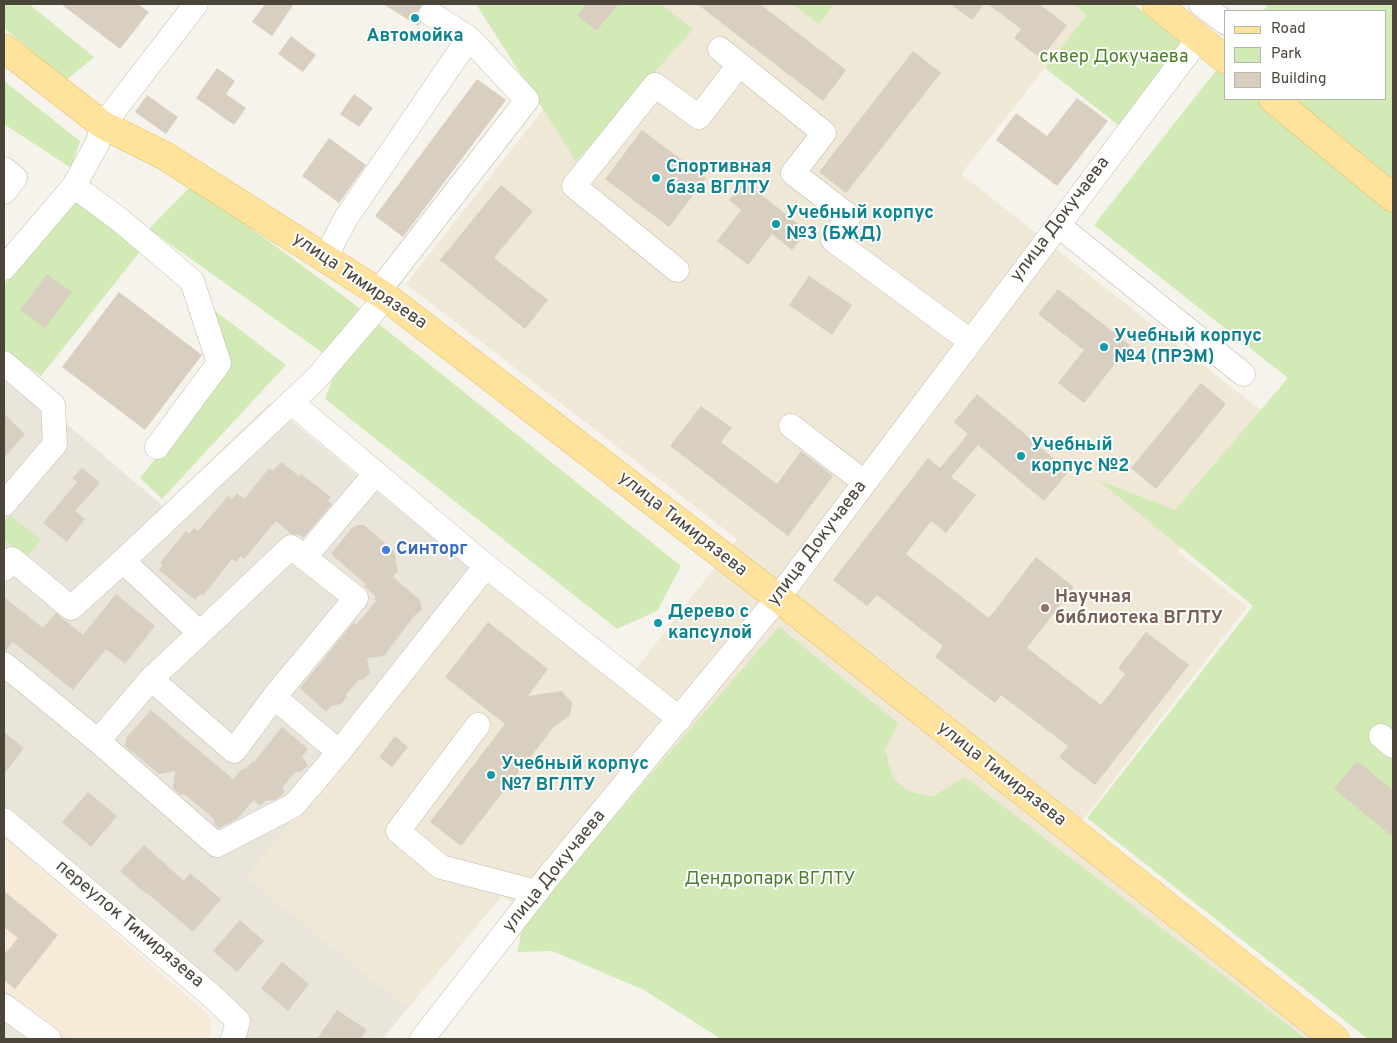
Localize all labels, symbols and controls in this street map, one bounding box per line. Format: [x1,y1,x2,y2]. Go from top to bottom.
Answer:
legend [1224,10,1387,100]
marker: Автомойка [409,12,421,24]
text: Road [1271,20,1306,39]
place label: Автомойка [367,26,463,48]
text: Park [1271,45,1302,64]
park label: сквер Докучаева [1040,47,1188,69]
text: Building [1271,70,1326,89]
street label: улица Докучаева [1007,153,1115,287]
place label: Спортивная база ВГЛТУ [666,157,772,200]
marker: Спортивная база ВГЛТУ [650,172,662,184]
place label: Учебный корпус №3 (БЖД) [786,203,934,245]
marker: Учебный корпус №3 (БЖД) [770,218,782,230]
street label: улица Тимирязева [288,229,430,335]
place label: Учебный корпус №4 (ПРЭМ) [1114,326,1262,368]
marker: Учебный корпус №4 (ПРЭМ) [1098,341,1110,353]
place label: Учебный корпус №2 [1031,435,1129,478]
marker: Учебный корпус №2 [1015,450,1027,462]
street label: улица Тимирязева [613,468,751,582]
street label: улица Докучаева [764,477,872,611]
place label: Синторг [396,539,468,561]
marker: Синторг [380,544,392,556]
place label: Научная библиотека ВГЛТУ [1055,587,1223,630]
place label: Дерево с капсулой [668,602,752,644]
marker: Научная библиотека ВГЛТУ [1039,602,1051,614]
marker: Дерево с капсулой [652,617,664,629]
street label: улица Тимирязева [932,718,1070,832]
place label: Учебный корпус №7 ВГЛТУ [501,754,649,796]
marker: Учебный корпус №7 ВГЛТУ [485,769,497,781]
street label: улица Докучаева [499,806,611,938]
street label: переулок Тимирязева [50,857,208,993]
park label: Дендропарк ВГЛТУ [685,869,855,891]

